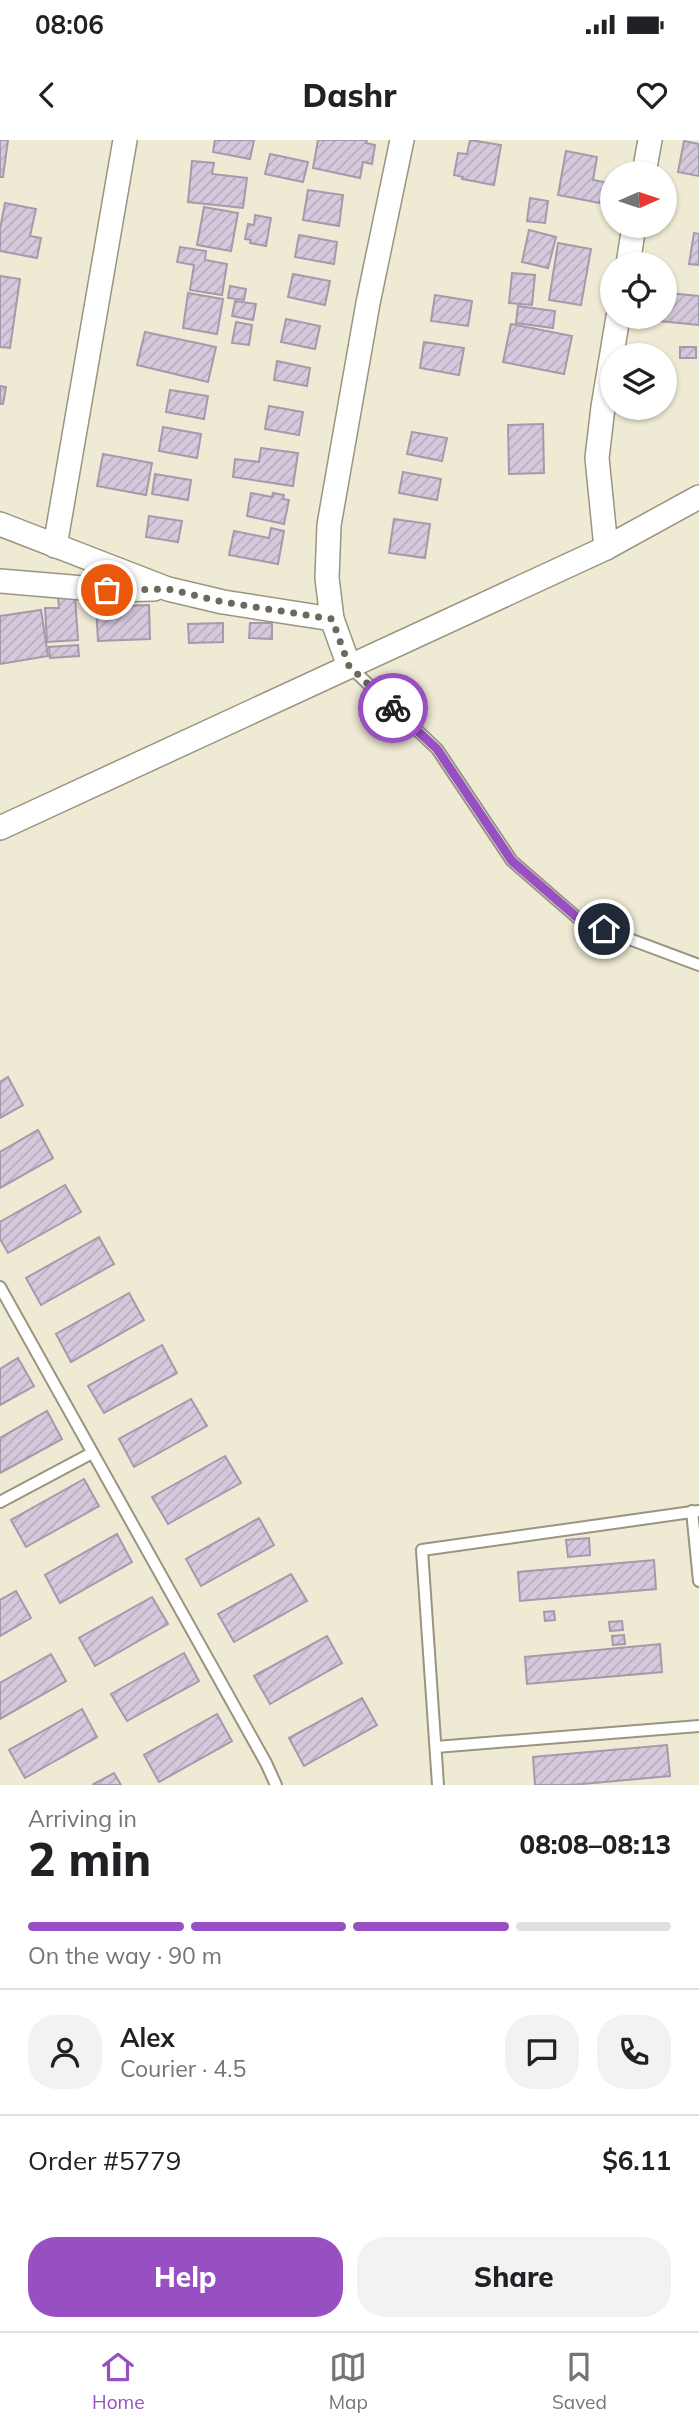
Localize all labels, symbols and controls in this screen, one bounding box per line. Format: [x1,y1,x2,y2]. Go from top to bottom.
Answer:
text: 08:06 [35,8,104,41]
text: Dashr [303,75,396,115]
icon: back [28,76,66,114]
icon: heart [633,76,671,114]
north arrow [600,161,677,238]
map controls [600,161,677,420]
button: locate [600,252,677,329]
button: layers [600,343,677,420]
pin [77,560,137,620]
icon: bag [88,571,126,609]
courier [358,673,428,743]
icon: bike [374,689,412,727]
pin [574,899,634,959]
icon: home [585,910,623,948]
text: Arriving in [28,1804,137,1833]
text: 08:08–08:13 [520,1828,671,1861]
text: 2 min [28,1830,151,1888]
text: On the way · 90 m [28,1941,222,1970]
button: person [28,2015,102,2089]
button: chat [505,2015,579,2089]
button: phone [597,2015,671,2089]
text: Alex [120,2021,175,2054]
text: Courier · 4.5 [120,2054,246,2083]
text: Order #5779 [28,2144,181,2177]
text: $6.11 [602,2144,671,2177]
button: Help [28,2237,343,2317]
button: Share [357,2237,671,2317]
tab: Home [92,2348,145,2414]
tab: Map [329,2348,368,2414]
tab: Saved [552,2348,607,2414]

